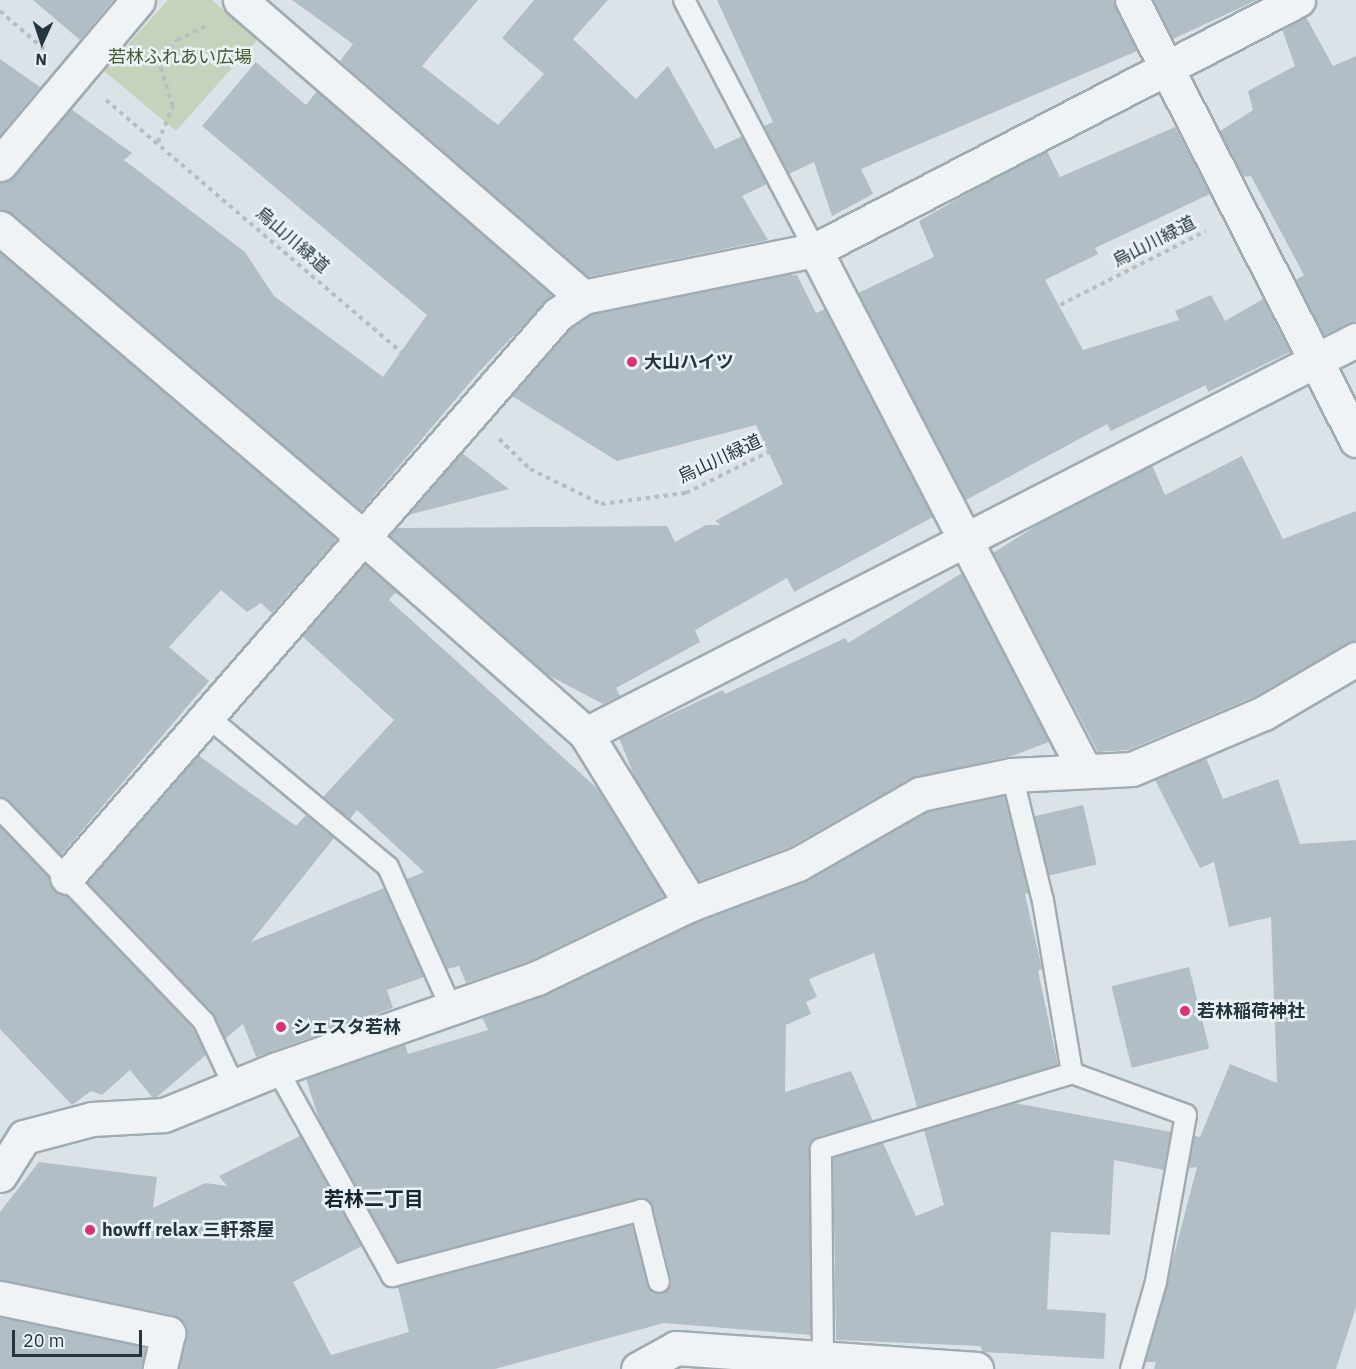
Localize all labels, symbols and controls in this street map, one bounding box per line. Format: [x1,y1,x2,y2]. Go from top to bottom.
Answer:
north arrow [12,12,72,72]
park label: 若林ふれあい広場 [108,46,252,68]
text: N [35,50,47,70]
street label: 烏山川緑道 [251,202,333,278]
street label: 烏山川緑道 [1109,212,1199,272]
place label: 大山ハイツ [644,351,734,373]
marker: 大山ハイツ [625,355,639,369]
street label: 烏山川緑道 [675,430,765,488]
place label: 若林稲荷神社 [1197,1000,1305,1022]
marker: 若林稲荷神社 [1178,1004,1192,1018]
place label: シェスタ若林 [293,1016,401,1038]
marker: シェスタ若林 [274,1020,288,1034]
district label: 若林二丁目 [324,1186,424,1210]
place label: howff relax 三軒茶屋 [102,1219,274,1241]
marker: howff relax 三軒茶屋 [83,1223,97,1237]
scale bar [15,1318,146,1356]
text: 20 m [23,1329,65,1352]

